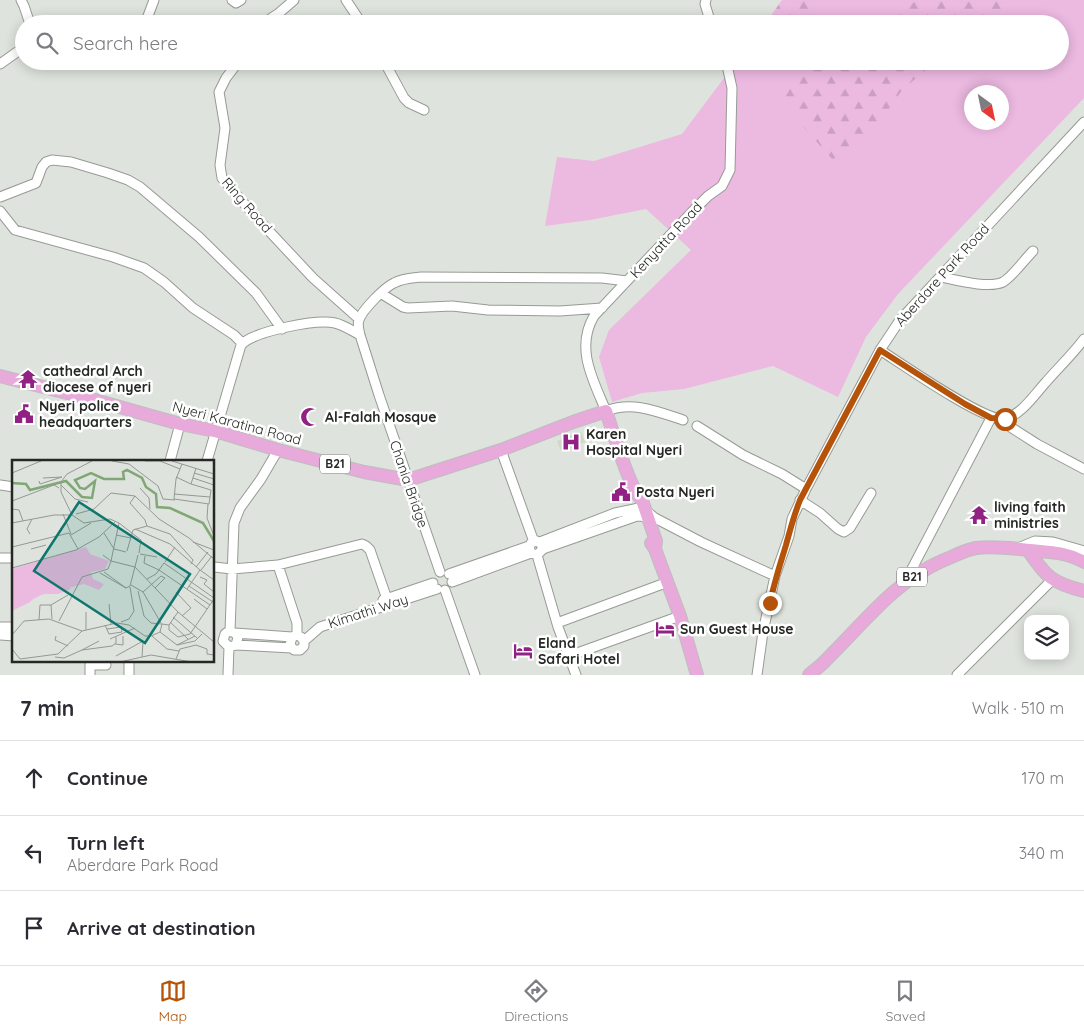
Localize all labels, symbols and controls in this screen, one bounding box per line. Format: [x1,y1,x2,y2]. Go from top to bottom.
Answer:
search box [15,15,1069,70]
icon: search [33,29,61,57]
text: Search here [73,31,178,55]
north arrow [964,85,1009,130]
street label: Ring Road [218,174,276,236]
street label: Kenyatta Road [626,198,706,282]
street label: Aberdare Park Road [891,220,993,330]
place label: cathedral Arch diocese of nyeri [43,362,151,396]
temple icon: cathedral Arch diocese of nyeri [17,368,39,390]
place label: Nyeri police headquarters [39,397,132,431]
street label: Nyeri Karatina Road [171,397,303,449]
public building icon: Nyeri police headquarters [13,403,35,425]
mosque icon: Al-Falah Mosque [299,406,321,428]
place label: Al-Falah Mosque [325,408,437,426]
route start [994,408,1017,431]
place label: Karen Hospital Nyeri [586,425,682,459]
hospital icon: Karen Hospital Nyeri [560,431,582,453]
street label: Chania Bridge [386,438,432,530]
road number: B21 [320,454,350,474]
inset map [12,460,215,662]
public building icon: Posta Nyeri [610,481,632,503]
place label: Posta Nyeri [636,483,714,501]
place label: living faith ministries [994,498,1066,532]
temple icon: living faith ministries [968,504,990,526]
road number: B21 [897,568,927,586]
street label: Kimathi Way [326,590,410,632]
route end [759,592,782,615]
map controls [1024,615,1069,660]
button: layers [1024,615,1069,660]
hotel icon: Sun Guest House [654,618,676,640]
place label: Sun Guest House [680,620,793,638]
place label: Eland Safari Hotel [538,634,620,668]
hotel icon: Eland Safari Hotel [512,640,534,662]
text: 7 min [20,695,74,721]
text: Walk · 510 m [972,698,1064,718]
icon: ahead [20,764,48,792]
text: Continue [67,766,148,790]
text: 170 m [1021,768,1064,788]
text: Turn left [67,831,145,855]
icon: left [20,839,48,867]
text: 340 m [1019,843,1064,863]
text: Aberdare Park Road [67,855,218,875]
icon: arrive [20,914,48,942]
text: Arrive at destination [67,916,256,940]
tab: Map [159,977,187,1025]
tab: Directions [504,977,568,1025]
tab: Saved [885,977,925,1025]

